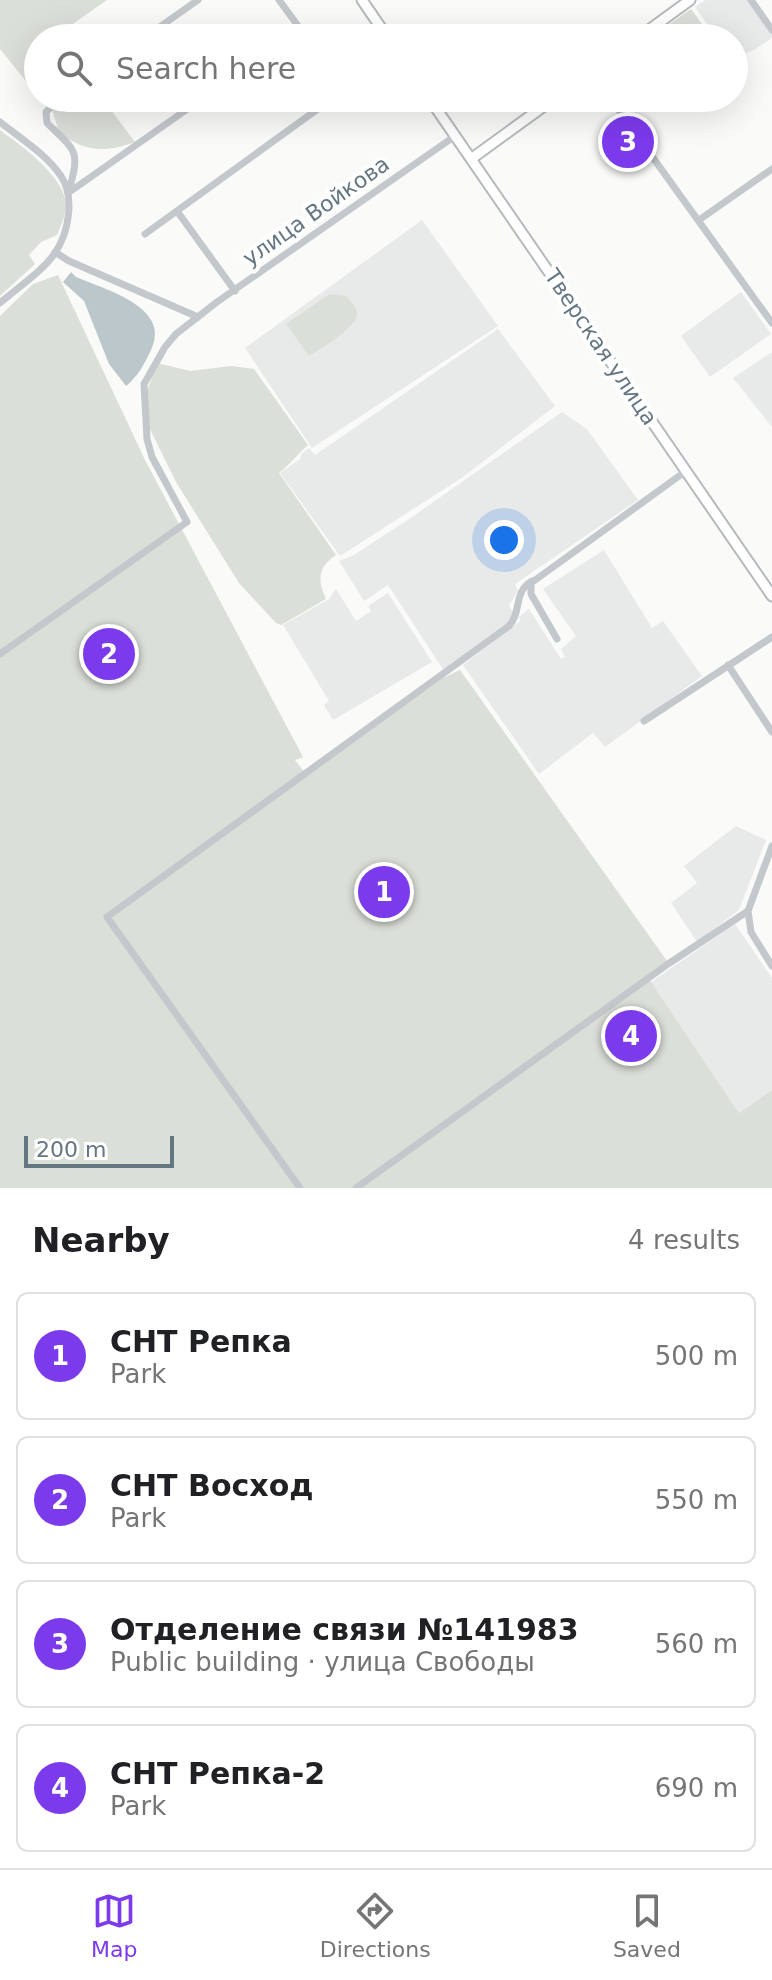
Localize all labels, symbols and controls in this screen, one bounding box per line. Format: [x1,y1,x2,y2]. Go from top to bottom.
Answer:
search box [24,24,748,112]
icon: search [52,46,96,90]
text: Search here [116,51,296,86]
pin: 3 [602,112,654,172]
street label: улица Войкова [238,151,394,271]
street label: Тверская улица [539,263,662,430]
your location [484,520,524,560]
pin: 2 [83,624,135,684]
pin: 1 [358,862,410,922]
pin: 4 [605,1006,657,1066]
scale bar [24,1132,174,1168]
text: 200 m [36,1137,106,1162]
text: Nearby [32,1220,170,1260]
text: 4 results [628,1225,740,1255]
text: СНТ Репка [110,1324,292,1359]
text: 1 [51,1341,69,1371]
text: 500 m [655,1341,738,1371]
text: Park [110,1359,166,1389]
text: СНТ Восход [110,1468,313,1503]
text: 2 [51,1485,69,1515]
text: 550 m [655,1485,738,1515]
text: Park [110,1503,166,1533]
text: Отделение связи №141983 [110,1612,579,1647]
text: 3 [51,1629,69,1659]
text: 560 m [655,1629,738,1659]
text: Public building · улица Свободы [110,1647,535,1677]
text: СНТ Репка-2 [110,1756,325,1791]
text: 4 [51,1773,69,1803]
text: 690 m [655,1773,738,1803]
text: Park [110,1791,166,1821]
tab: Map [91,1889,138,1962]
tab: Directions [320,1889,431,1962]
tab: Saved [613,1889,681,1962]

